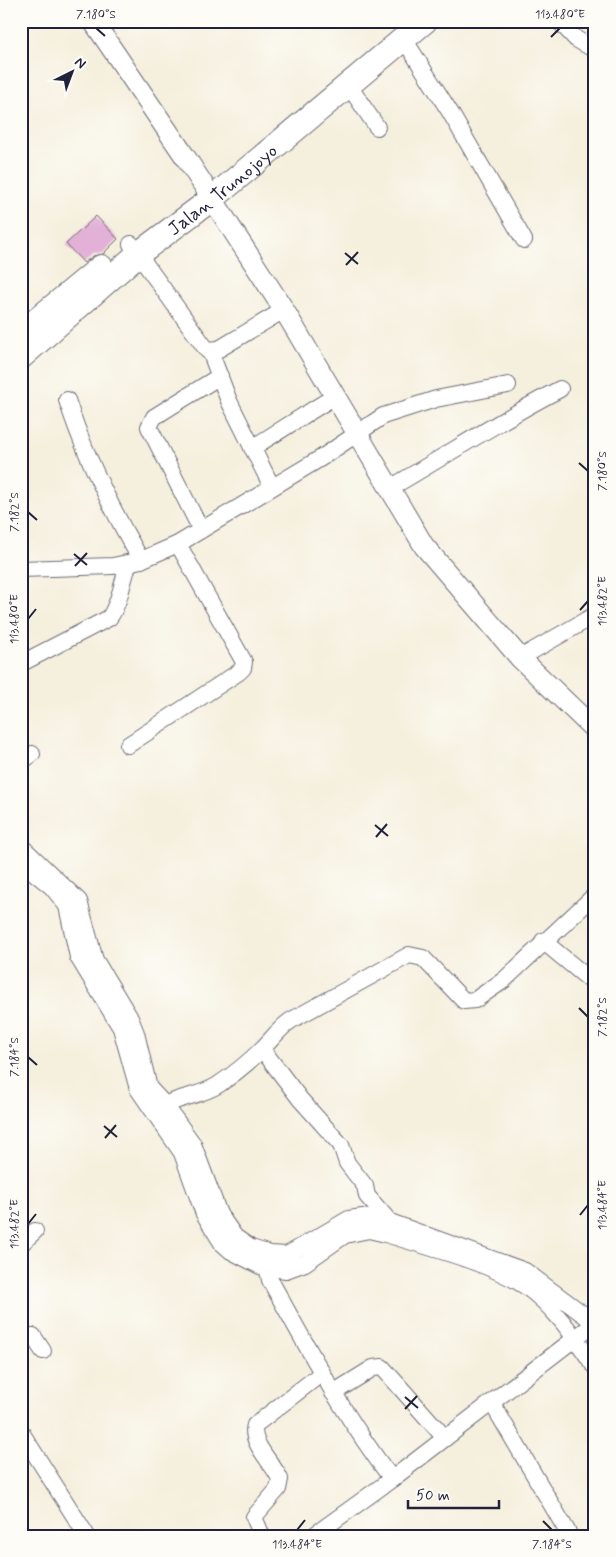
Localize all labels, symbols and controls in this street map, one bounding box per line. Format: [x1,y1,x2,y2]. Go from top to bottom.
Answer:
text: 7.180°S [76,7,116,23]
text: 113.480°E [535,7,585,23]
north arrow [48,48,98,98]
text: N [71,53,90,73]
street label: Jalan Trunojoyo [163,139,283,242]
text: 7.180°S [595,451,611,491]
text: 7.182°S [7,492,23,532]
text: 113.482°E [595,576,611,626]
text: 113.480°E [7,594,23,644]
text: 7.182°S [595,997,611,1037]
text: 7.184°S [7,1037,23,1077]
text: 113.484°E [595,1180,611,1230]
text: 113.482°E [7,1199,23,1249]
scale bar [408,1477,500,1509]
text: 50 m [416,1486,450,1506]
text: 113.484°E [272,1537,322,1553]
text: 7.184°S [532,1537,572,1553]

